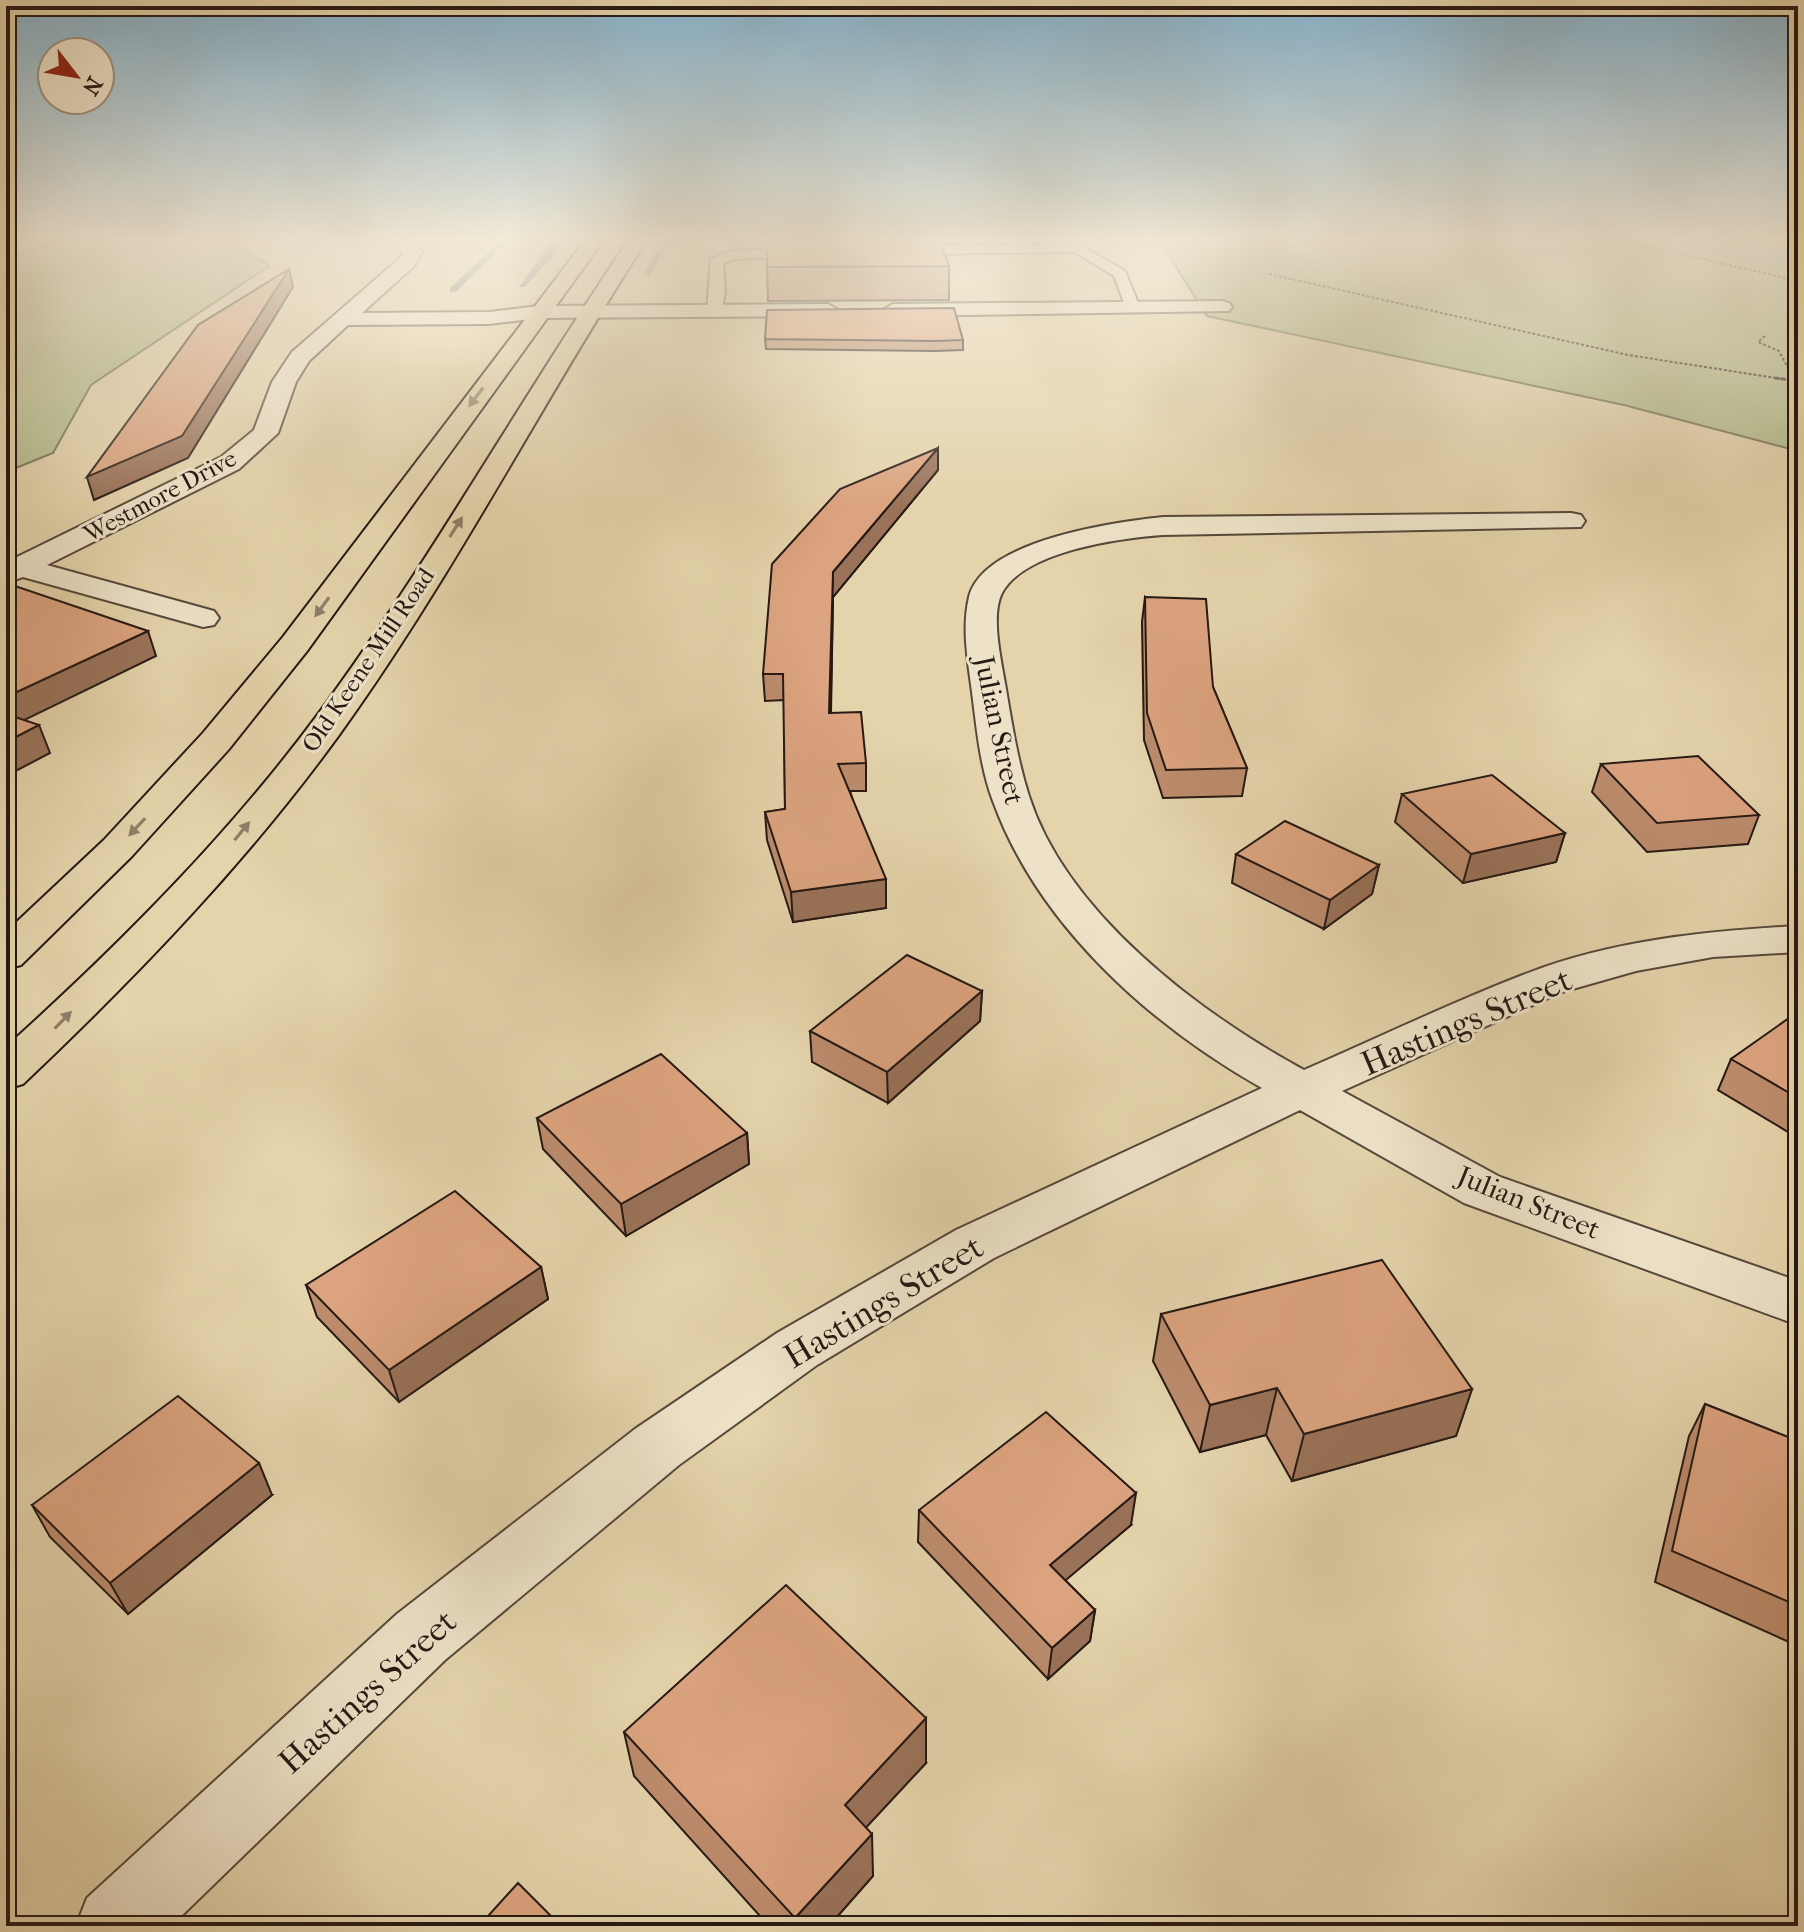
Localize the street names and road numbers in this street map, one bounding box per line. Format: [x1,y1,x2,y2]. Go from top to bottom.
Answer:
street label: Westmore Drive [78,444,241,548]
street label: Old Keene Mill Road [296,562,441,757]
street label: Julian Street [967,651,1031,807]
street label: Hastings Street [1355,960,1578,1084]
street label: Julian Street [1451,1158,1605,1246]
street label: Hastings Street [777,1227,990,1377]
street label: Hastings Street [271,1602,465,1782]

